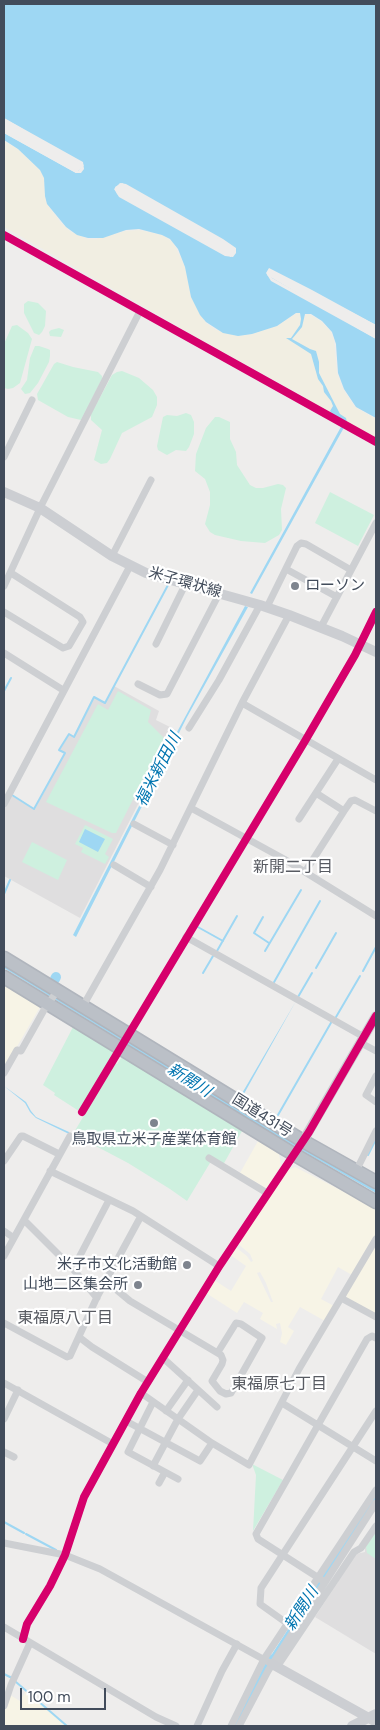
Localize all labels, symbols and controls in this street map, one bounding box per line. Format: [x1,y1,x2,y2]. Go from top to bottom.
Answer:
street label: 米子環状線 [146,564,224,602]
place label: ローソン [305,577,365,595]
marker: ローソン [289,580,301,592]
water label: 福米新田川 [132,730,186,810]
district label: 新開二丁目 [253,858,333,878]
water label: 新開川 [164,1060,214,1102]
street label: 国道431号 [229,1091,295,1141]
marker: 鳥取県立米子産業体育館 [148,1117,160,1129]
place label: 鳥取県立米子産業体育館 [72,1131,236,1149]
place label: 米子市文化活動館 [57,1256,177,1274]
marker: 米子市文化活動館 [181,1259,193,1271]
place label: 山地二区集会所 [23,1276,128,1294]
marker: 山地二区集会所 [132,1279,144,1291]
district label: 東福原八丁目 [17,1309,113,1329]
district label: 東福原七丁目 [231,1375,327,1395]
water label: 新開川 [281,1584,323,1634]
scale bar [22,1678,109,1710]
text: 100 m [28,1687,71,1707]

